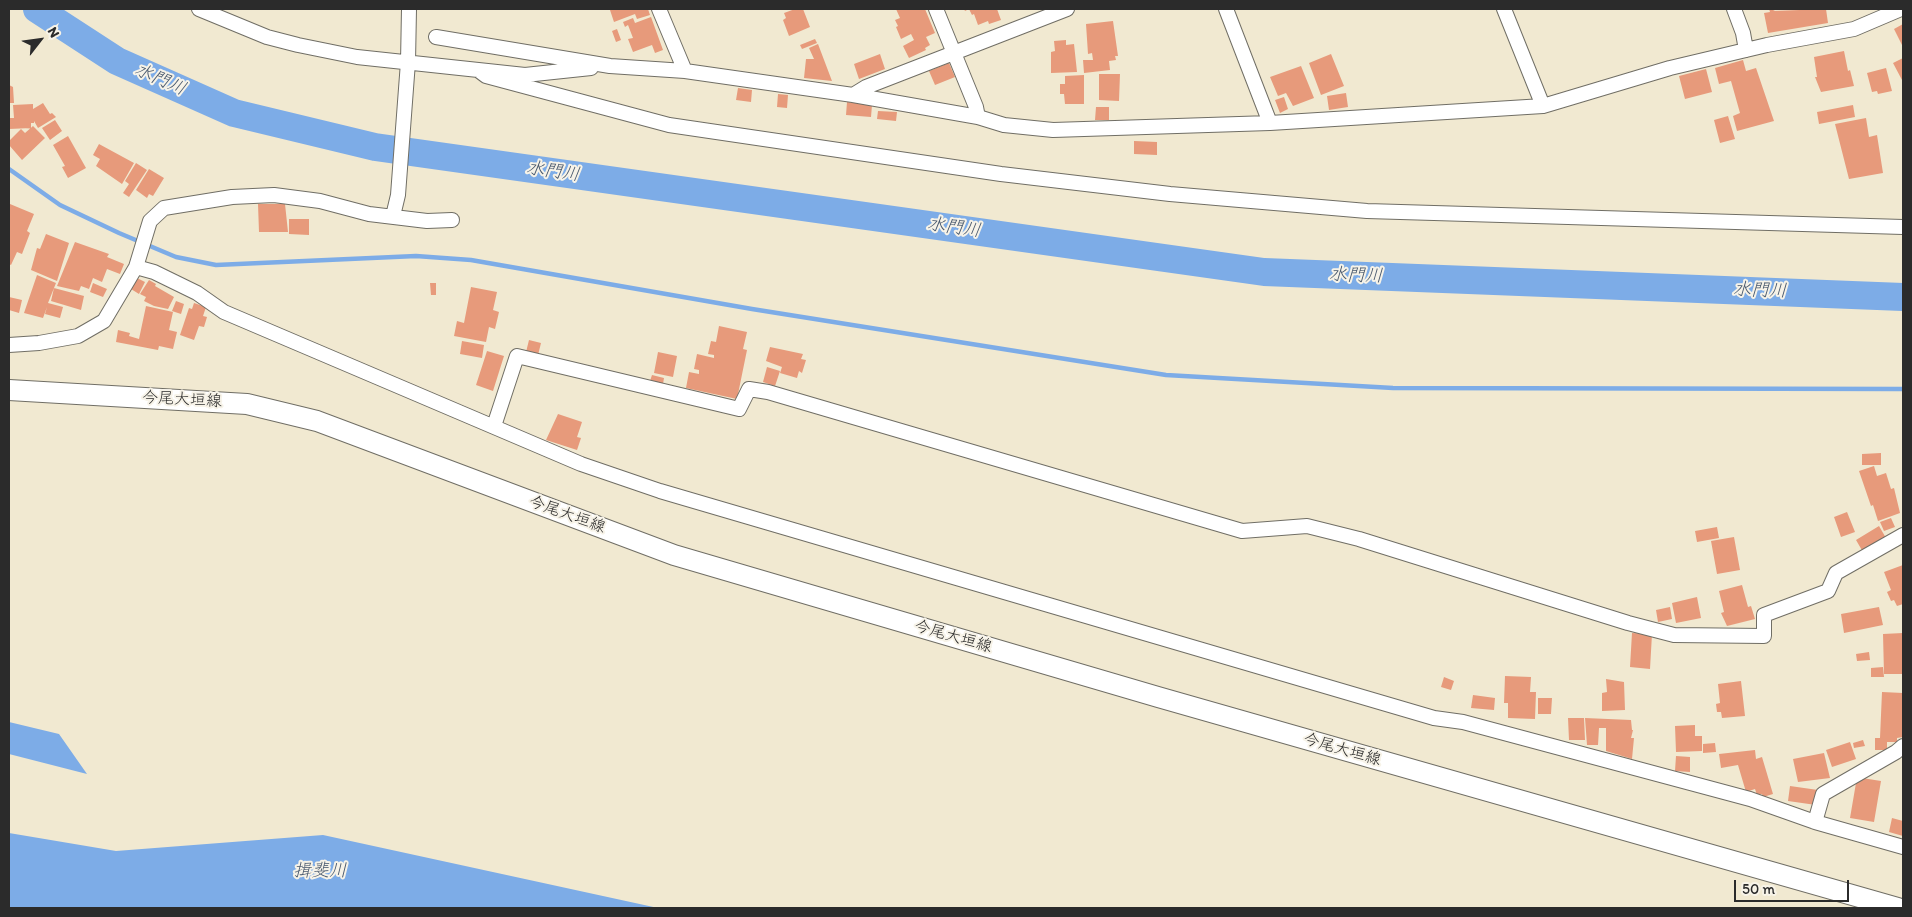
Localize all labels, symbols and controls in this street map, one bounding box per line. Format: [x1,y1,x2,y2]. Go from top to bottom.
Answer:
north arrow [15,15,65,65]
text: N [44,24,63,41]
water label: 水門川 [131,59,189,101]
water label: 水門川 [525,158,581,186]
water label: 水門川 [926,214,982,242]
water label: 水門川 [1329,264,1383,288]
water label: 水門川 [1733,279,1787,303]
street label: 今尾大垣線 [142,388,222,412]
street label: 今尾大垣線 [526,492,608,538]
street label: 今尾大垣線 [912,617,994,657]
street label: 今尾大垣線 [1301,730,1383,770]
water label: 揖斐川 [293,860,347,882]
scale bar [1737,870,1852,902]
text: 50 m [1742,880,1775,898]

